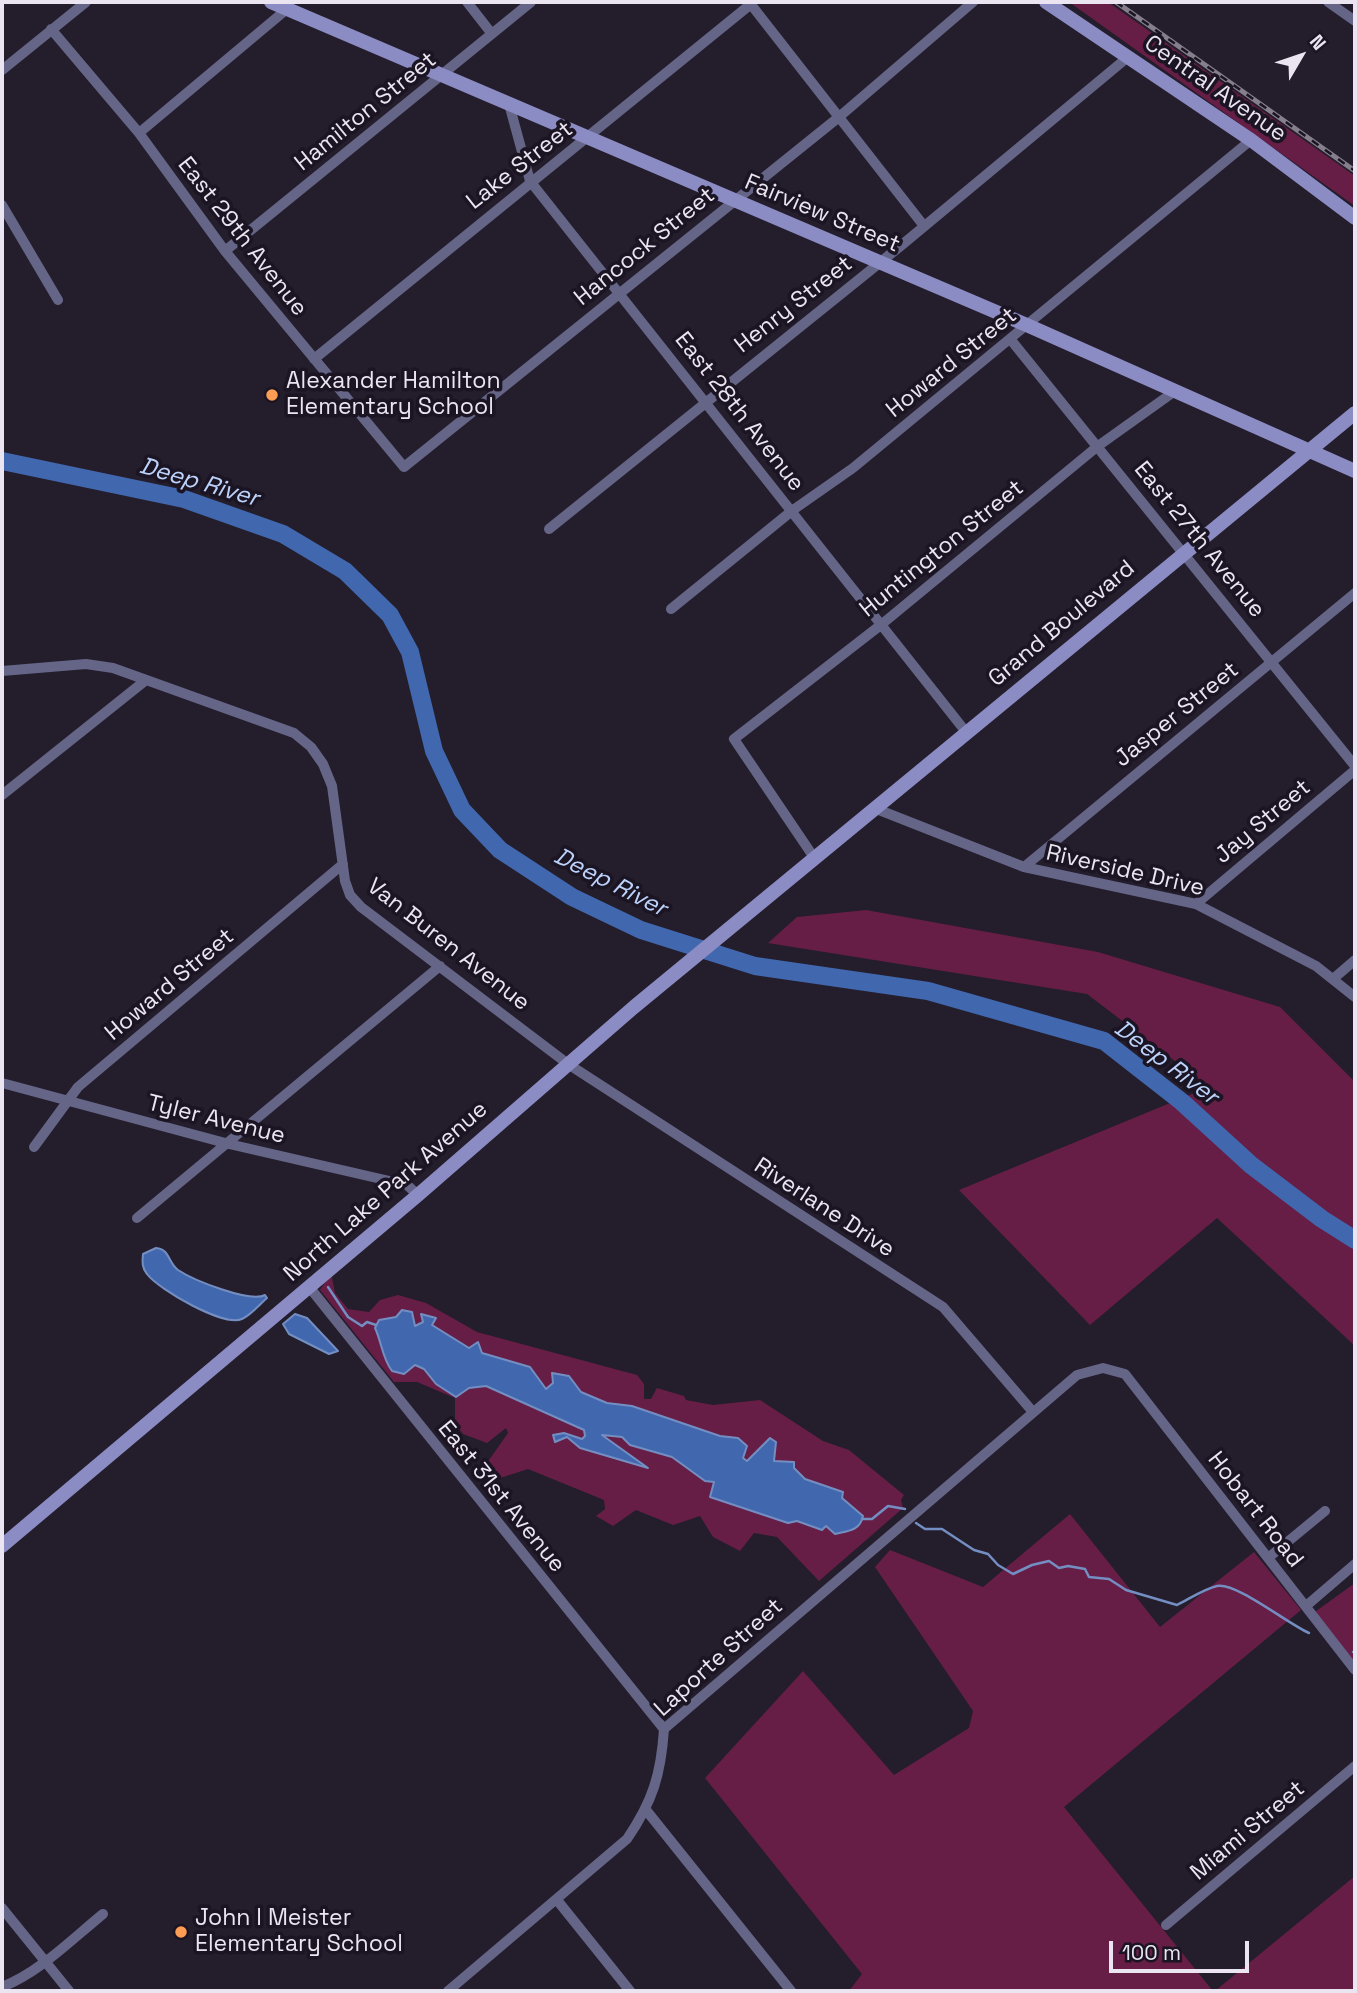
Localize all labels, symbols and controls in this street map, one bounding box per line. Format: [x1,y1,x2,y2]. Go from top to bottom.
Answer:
north arrow [1266,21,1336,91]
street label: Central Avenue [1139,30,1291,148]
text: N [1304,30,1331,55]
street label: Hamilton Street [290,47,442,177]
street label: Lake Street [461,116,579,216]
street label: East 29th Avenue [171,152,313,322]
street label: Fairview Street [740,169,904,259]
street label: Hancock Street [569,182,721,312]
street label: Henry Street [730,250,858,360]
street label: Howard Street [881,302,1023,424]
street label: East 28th Avenue [668,327,810,497]
place label: Alexander Hamilton Elementary School [286,368,501,422]
marker: Alexander Hamilton Elementary School [264,387,280,403]
water label: Deep River [136,452,262,514]
street label: East 27th Avenue [1128,456,1270,624]
street label: Huntington Street [855,474,1029,624]
street label: Grand Boulevard [983,555,1141,693]
street label: Jasper Street [1109,657,1245,773]
street label: Jay Street [1210,774,1316,870]
street label: Riverside Drive [1043,839,1207,903]
water label: Deep River [549,842,671,924]
street label: Van Buren Avenue [361,873,535,1017]
street label: Howard Street [100,923,240,1047]
water label: Deep River [1108,1015,1224,1111]
street label: Tyler Avenue [144,1090,288,1150]
street label: North Lake Park Avenue [279,1096,493,1288]
street label: Riverlane Drive [749,1152,899,1264]
street label: East 31st Avenue [431,1416,571,1578]
street label: Hobart Road [1201,1447,1309,1573]
street label: Laporte Street [649,1593,789,1723]
street label: Miami Street [1185,1775,1311,1887]
place label: John I Meister Elementary School [195,1905,403,1959]
marker: John I Meister Elementary School [173,1924,189,1940]
scale bar [1112,1926,1252,1970]
text: 100 m [1122,1939,1181,1966]

